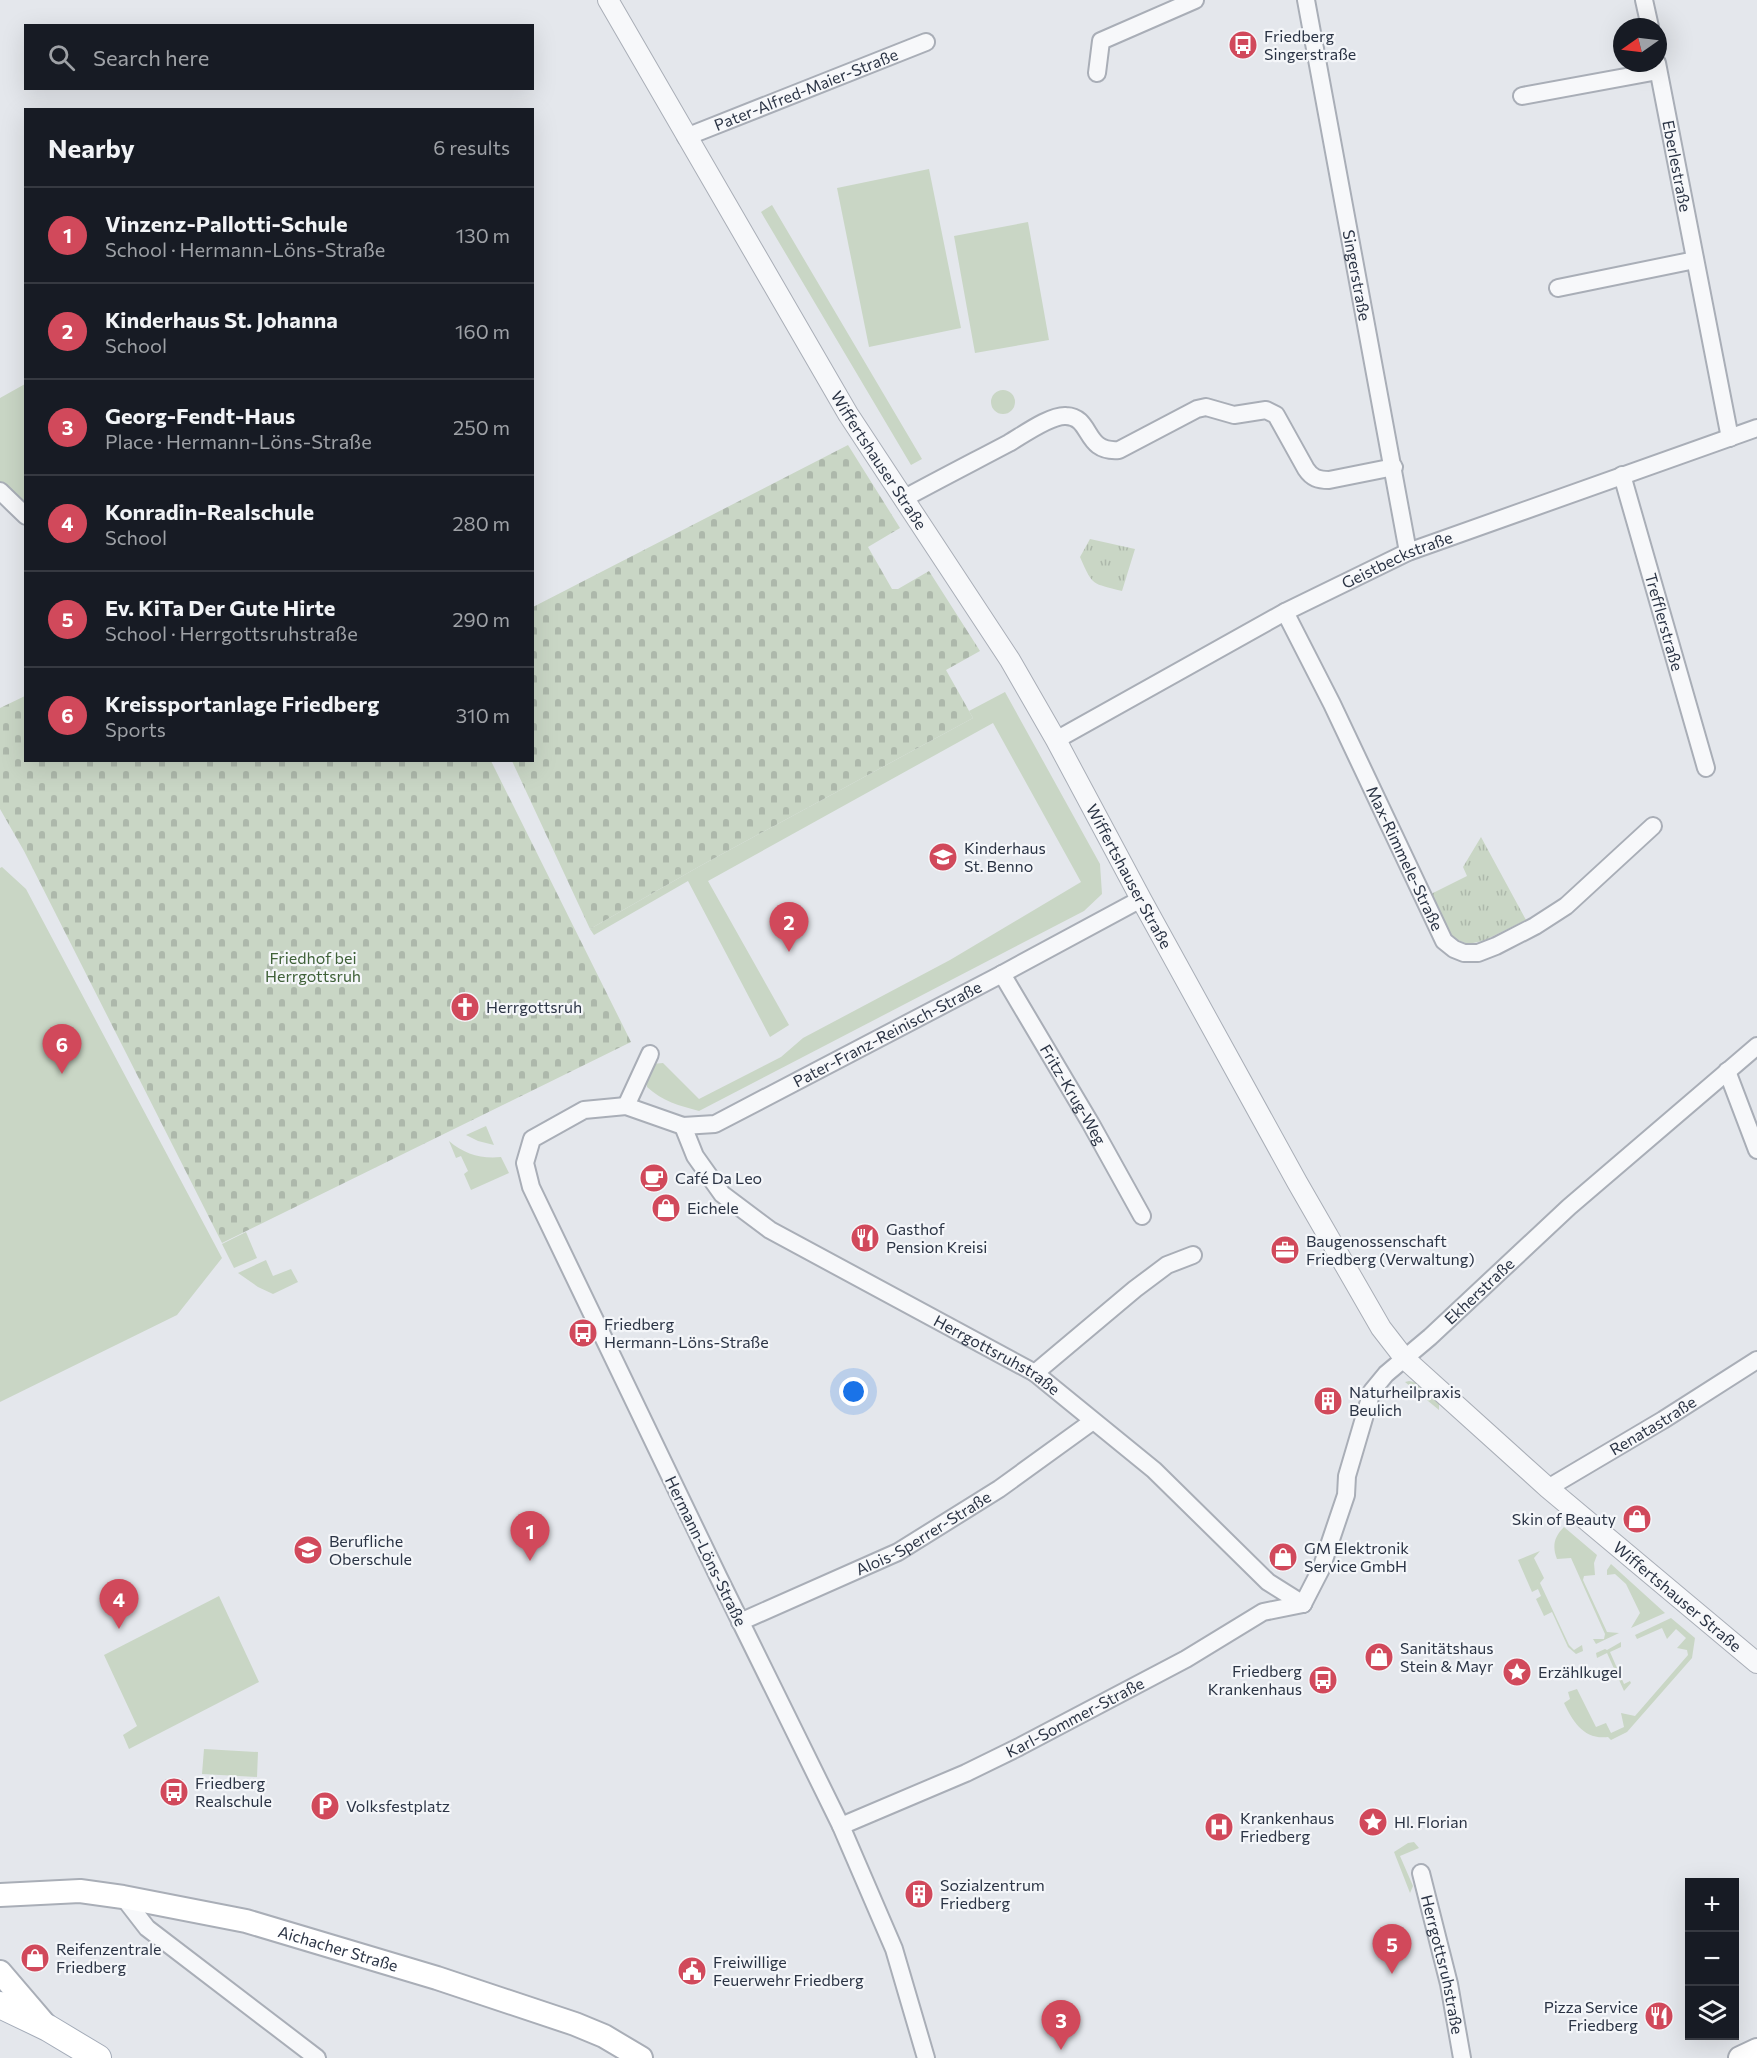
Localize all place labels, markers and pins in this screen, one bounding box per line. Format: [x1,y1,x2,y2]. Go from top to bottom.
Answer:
place label: Friedberg Singerstraße [1264,26,1356,63]
bus stop icon: Friedberg Singerstraße [1227,29,1259,61]
place label: Kinderhaus St. Benno [964,838,1046,875]
school or university icon: Kinderhaus St. Benno [927,841,959,873]
pin: 2 [770,902,808,952]
church icon: Herrgottsruh [449,991,481,1023]
place label: Herrgottsruh [486,997,582,1016]
pin: 6 [42,1024,82,1074]
cafe icon: Café Da Leo [638,1162,670,1194]
place label: Café Da Leo [675,1168,762,1187]
shop icon: Eichele [650,1192,682,1224]
place label: Eichele [687,1198,739,1217]
place label: Gasthof Pension Kreisi [886,1219,987,1256]
restaurant icon: Gasthof Pension Kreisi [849,1222,881,1254]
place label: Baugenossenschaft Friedberg (Verwaltung) [1306,1231,1475,1268]
office icon: Baugenossenschaft Friedberg (Verwaltung) [1269,1234,1301,1266]
place label: Friedberg Hermann-Löns-Straße [604,1314,769,1351]
bus stop icon: Friedberg Hermann-Löns-Straße [567,1317,599,1349]
place label: Naturheilpraxis Beulich [1349,1382,1461,1419]
building icon: Naturheilpraxis Beulich [1312,1385,1344,1417]
shop icon: Skin of Beauty [1621,1503,1653,1535]
place label: Skin of Beauty [1512,1509,1616,1528]
pin: 1 [510,1512,550,1561]
place label: Berufliche Oberschule [329,1531,412,1568]
school or university icon: Berufliche Oberschule [292,1534,324,1566]
place label: GM Elektronik Service GmbH [1304,1538,1409,1575]
shop icon: GM Elektronik Service GmbH [1267,1541,1299,1573]
pin: 4 [100,1580,138,1629]
place label: Sanitätshaus Stein & Mayr [1400,1638,1494,1675]
shop icon: Sanitätshaus Stein & Mayr [1363,1641,1395,1673]
place icon: Erzählkugel [1501,1656,1533,1688]
place label: Friedberg Krankenhaus [1208,1661,1302,1698]
place label: Erzählkugel [1538,1662,1622,1681]
bus stop icon: Friedberg Krankenhaus [1307,1664,1339,1696]
place label: Friedberg Realschule [195,1773,272,1810]
bus stop icon: Friedberg Realschule [158,1776,190,1808]
parking icon: Volksfestplatz [309,1790,341,1822]
place label: Volksfestplatz [346,1796,450,1815]
place icon: Hl. Florian [1357,1806,1389,1838]
place label: Krankenhaus Friedberg [1240,1808,1334,1845]
hospital icon: Krankenhaus Friedberg [1203,1811,1235,1843]
place label: Hl. Florian [1394,1812,1468,1831]
place label: Sozialzentrum Friedberg [940,1875,1045,1912]
building icon: Sozialzentrum Friedberg [903,1878,935,1910]
pin: 5 [1372,1924,1412,1974]
place label: Reifenzentrale Friedberg [56,1939,162,1976]
shop icon: Reifenzentrale Friedberg [19,1942,51,1974]
place label: Freiwillige Feuerwehr Friedberg [713,1952,864,1989]
public building icon: Freiwillige Feuerwehr Friedberg [676,1955,708,1987]
place label: Pizza Service Friedberg [1544,1997,1638,2034]
pin: 3 [1042,2000,1080,2050]
restaurant icon: Pizza Service Friedberg [1643,2000,1675,2032]

